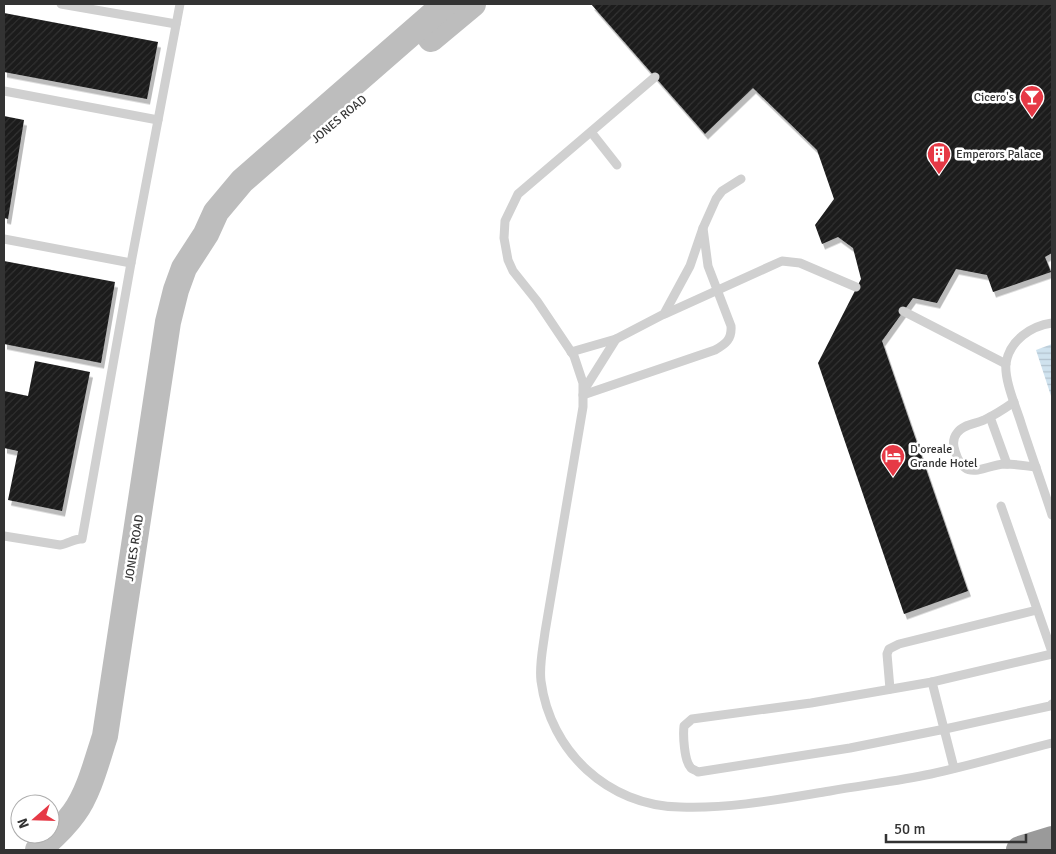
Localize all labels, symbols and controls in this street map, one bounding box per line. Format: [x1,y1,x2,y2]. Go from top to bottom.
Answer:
bar icon: Cicero's [1019,84,1045,118]
place label: Cicero's [974,90,1014,105]
street label: JONES ROAD [309,92,370,147]
building icon: Emperors Palace [926,141,952,175]
place label: Emperors Palace [956,147,1041,162]
place label: D'oreale Grande Hotel [910,442,978,471]
hotel icon: D'oreale Grande Hotel [880,443,906,477]
street label: JONES ROAD [122,513,147,582]
north arrow [10,794,60,844]
scale bar [886,812,1026,844]
text: N [14,816,33,831]
text: 50 m [894,820,925,838]

